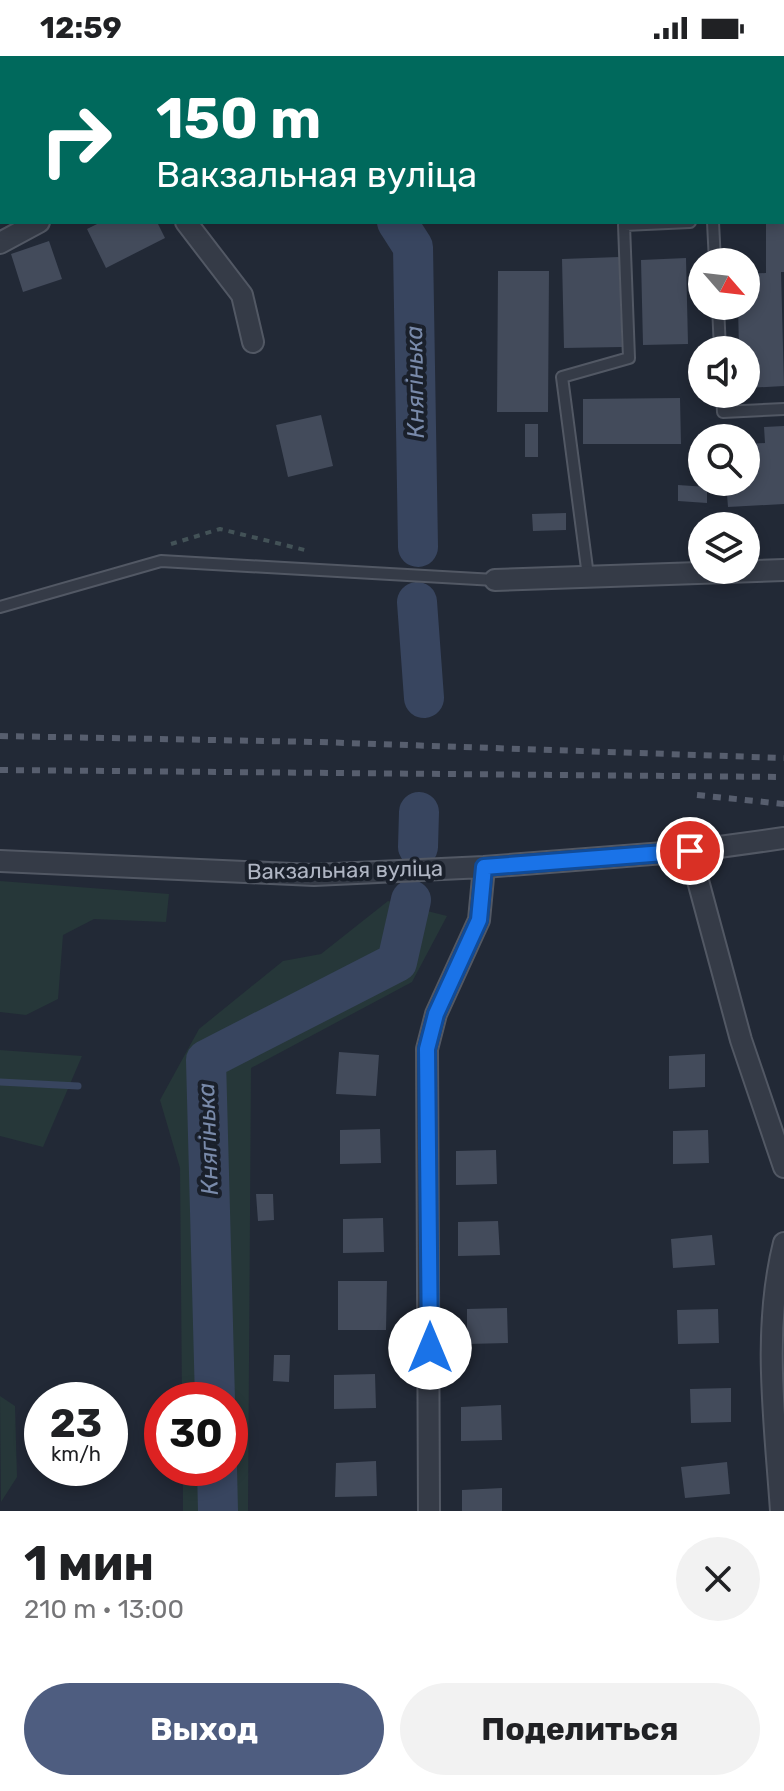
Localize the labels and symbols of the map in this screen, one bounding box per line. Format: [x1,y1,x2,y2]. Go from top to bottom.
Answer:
north arrow [688,248,760,320]
water label: Княгінька [400,325,430,439]
pin [656,817,724,885]
street label: Вакзальная вуліца [247,855,443,885]
water label: Княгінька [192,1082,224,1196]
position arrow [388,1306,472,1390]
speed limit sign: 30 [144,1382,248,1486]

